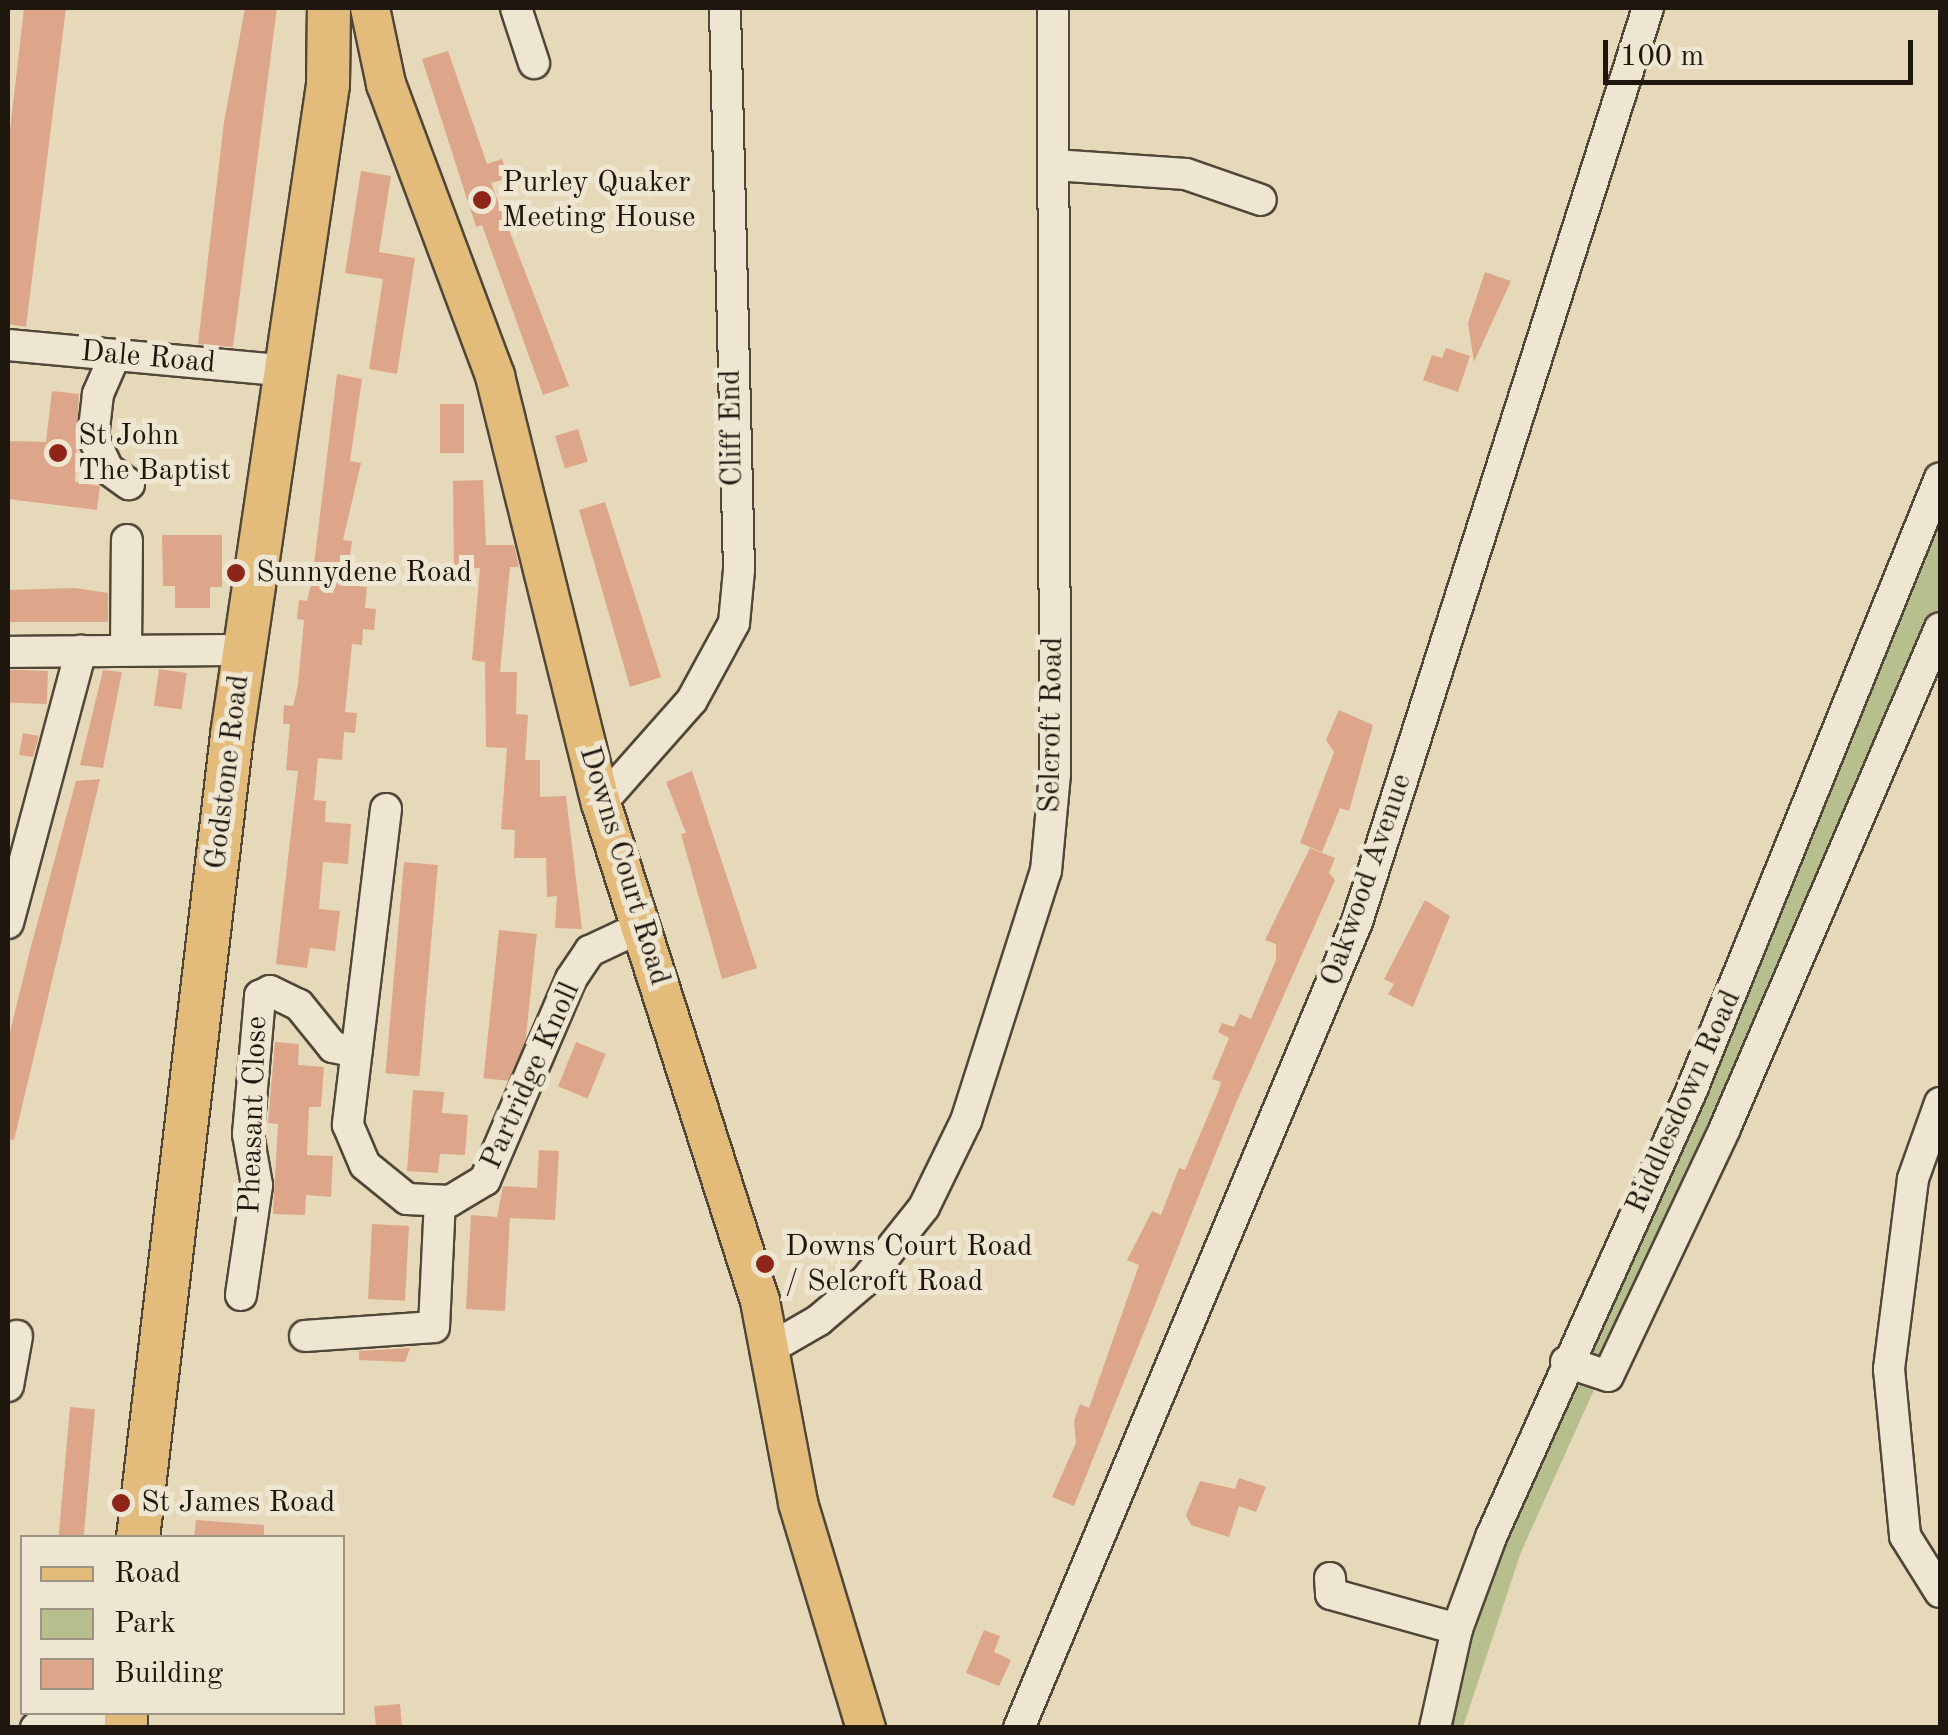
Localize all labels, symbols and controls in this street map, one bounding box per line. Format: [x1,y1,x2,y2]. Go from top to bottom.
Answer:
scale bar [1608,20,1918,82]
text: 100 m [1620,42,1704,72]
place label: Purley Quaker Meeting House [502,165,695,236]
marker: Purley Quaker Meeting House [471,189,493,211]
street label: Dale Road [79,334,217,382]
street label: Cliff End [713,369,751,487]
place label: St John The Baptist [78,418,231,488]
marker: St John The Baptist [47,442,69,464]
place label: Sunnydene Road [256,555,472,591]
marker: Sunnydene Road [225,562,247,584]
street label: Selcroft Road [1032,636,1072,814]
street label: Godstone Road [198,673,258,871]
street label: Downs Court Road [571,742,677,990]
street label: Oakwood Avenue [1314,769,1420,991]
street label: Partridge Knoll [474,977,588,1175]
street label: Riddlesdown Road [1619,985,1749,1219]
street label: Pheasant Close [233,1015,275,1215]
place label: Downs Court Road / Selcroft Road [785,1229,1033,1300]
marker: Downs Court Road / Selcroft Road [754,1253,776,1275]
place label: St James Road [141,1485,335,1521]
marker: St James Road [110,1492,132,1514]
legend [20,1535,345,1715]
text: Road [114,1559,181,1589]
text: Park [114,1609,176,1639]
text: Building [114,1659,223,1689]

